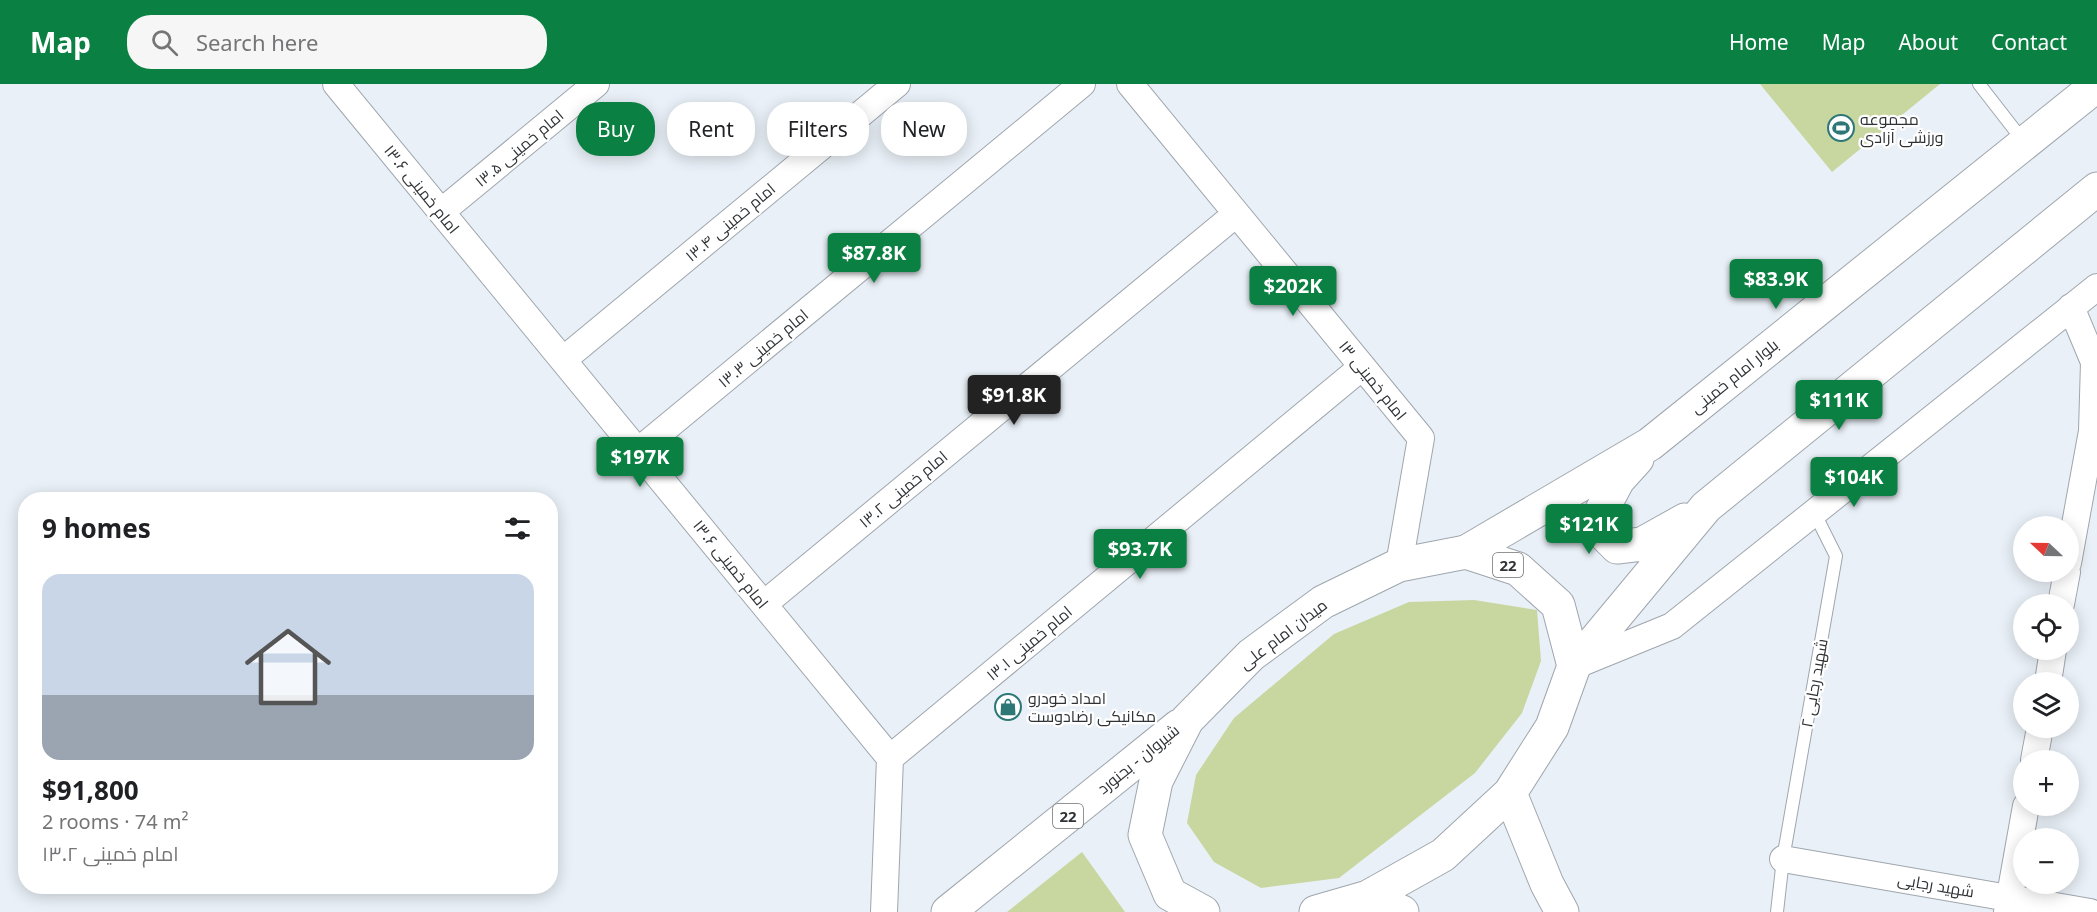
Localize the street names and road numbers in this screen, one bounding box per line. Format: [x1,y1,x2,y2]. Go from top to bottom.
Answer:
street label: امام خمینی ۱۳.۵ [470,104,569,192]
street label: امام خمینی ۱۳.۶ [379,140,465,239]
street label: امام خمینی ۱۳.۴ [680,178,780,267]
street label: امام خمینی ۱۳.۳ [713,304,814,393]
street label: بلوار امام خمینی [1685,334,1783,419]
street label: امام خمینی ۱۳ [1333,336,1412,425]
street label: امام خمینی ۱۳.۲ [854,445,953,533]
street label: امام خمینی ۱۳.۶ [688,515,774,614]
road number: 22 [1493,553,1523,577]
street label: میدان امام علی [1235,594,1332,675]
street label: امام خمینی ۱۳.۱ [981,601,1077,686]
street label: شهید رجایی ۲ [1795,637,1833,729]
street label: شیروان - بجنورد [1092,719,1184,799]
road number: 22 [1053,804,1083,828]
street label: شهید رجایی [1896,867,1976,903]

